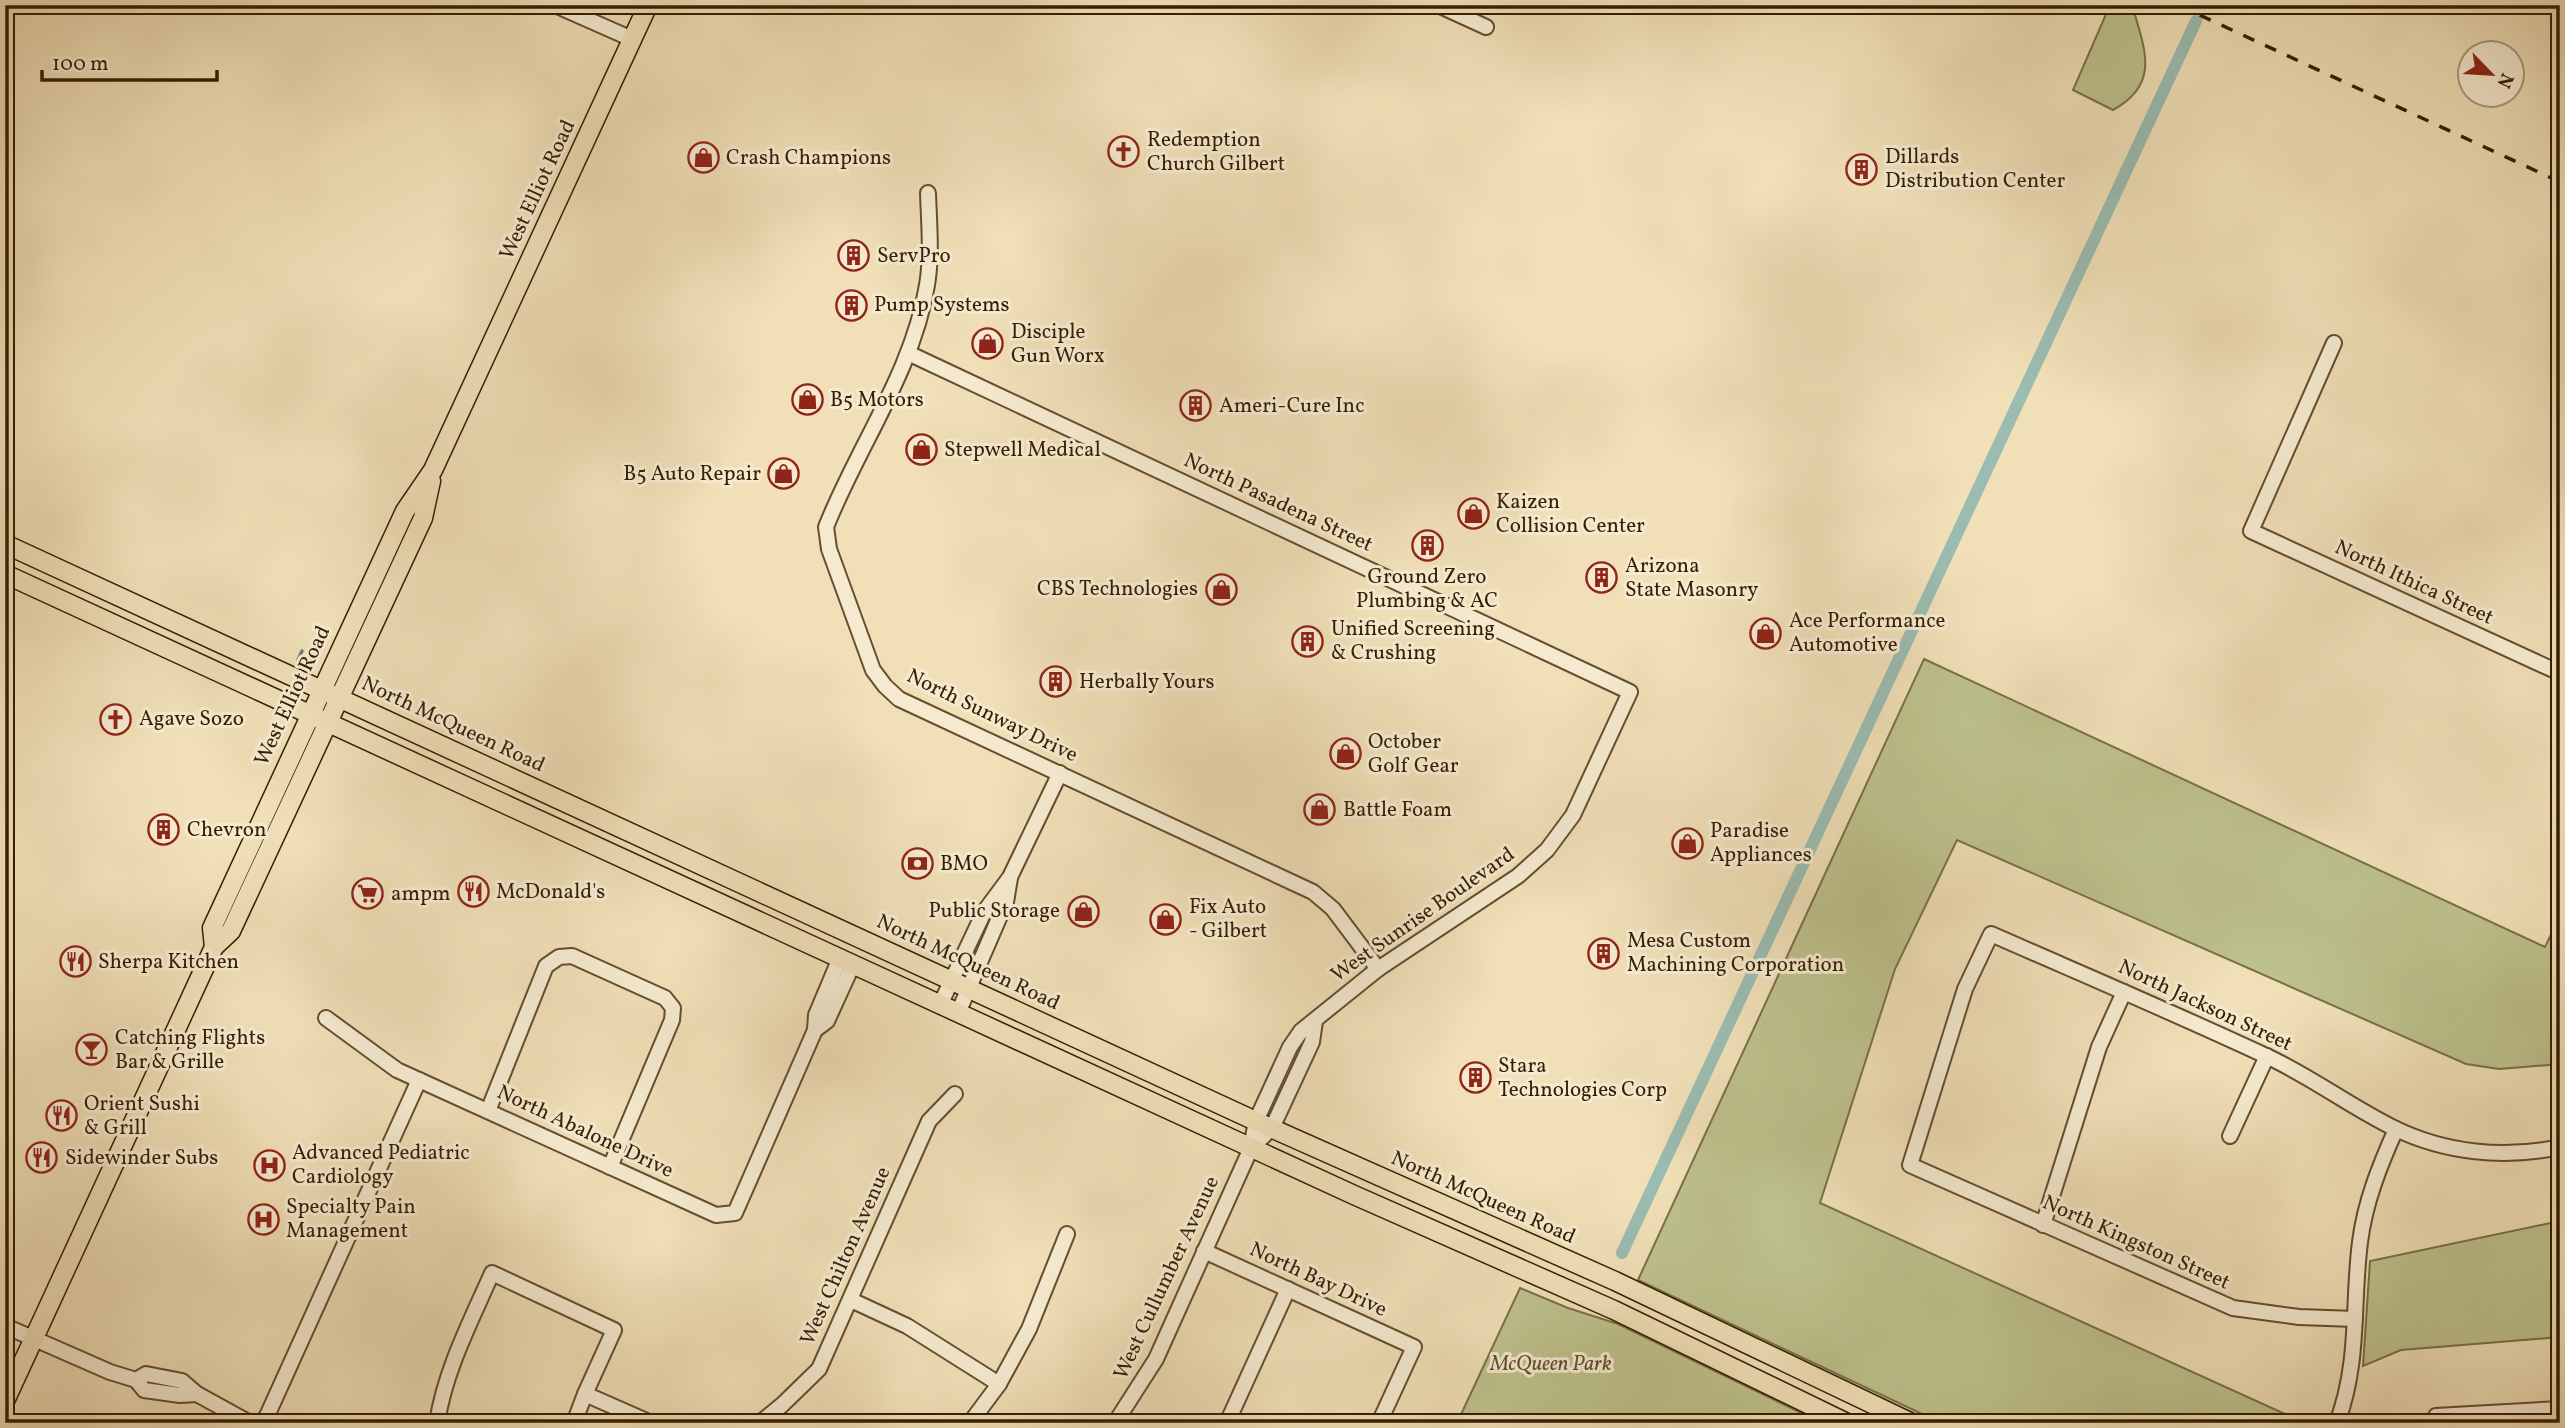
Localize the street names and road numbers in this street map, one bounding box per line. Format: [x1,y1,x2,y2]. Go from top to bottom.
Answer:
street label: West Elliot Road [493,115,583,265]
street label: North Pasadena Street [1179,446,1377,560]
street label: North Ithica Street [2330,533,2498,633]
street label: West Elliot Road [248,621,338,771]
street label: North Sunway Drive [902,662,1082,770]
street label: North McQueen Road [357,670,549,780]
street label: West Sunrise Boulevard [1325,840,1521,990]
street label: North McQueen Road [872,908,1064,1018]
street label: North Jackson Street [2113,953,2297,1059]
street label: North Abalone Drive [492,1078,678,1186]
street label: North McQueen Road [1386,1144,1580,1252]
street label: West Chilton Avenue [794,1162,898,1350]
street label: West Cullumber Avenue [1107,1171,1227,1385]
street label: North Kingston Street [2038,1189,2234,1297]
street label: North Bay Drive [1244,1235,1392,1325]

